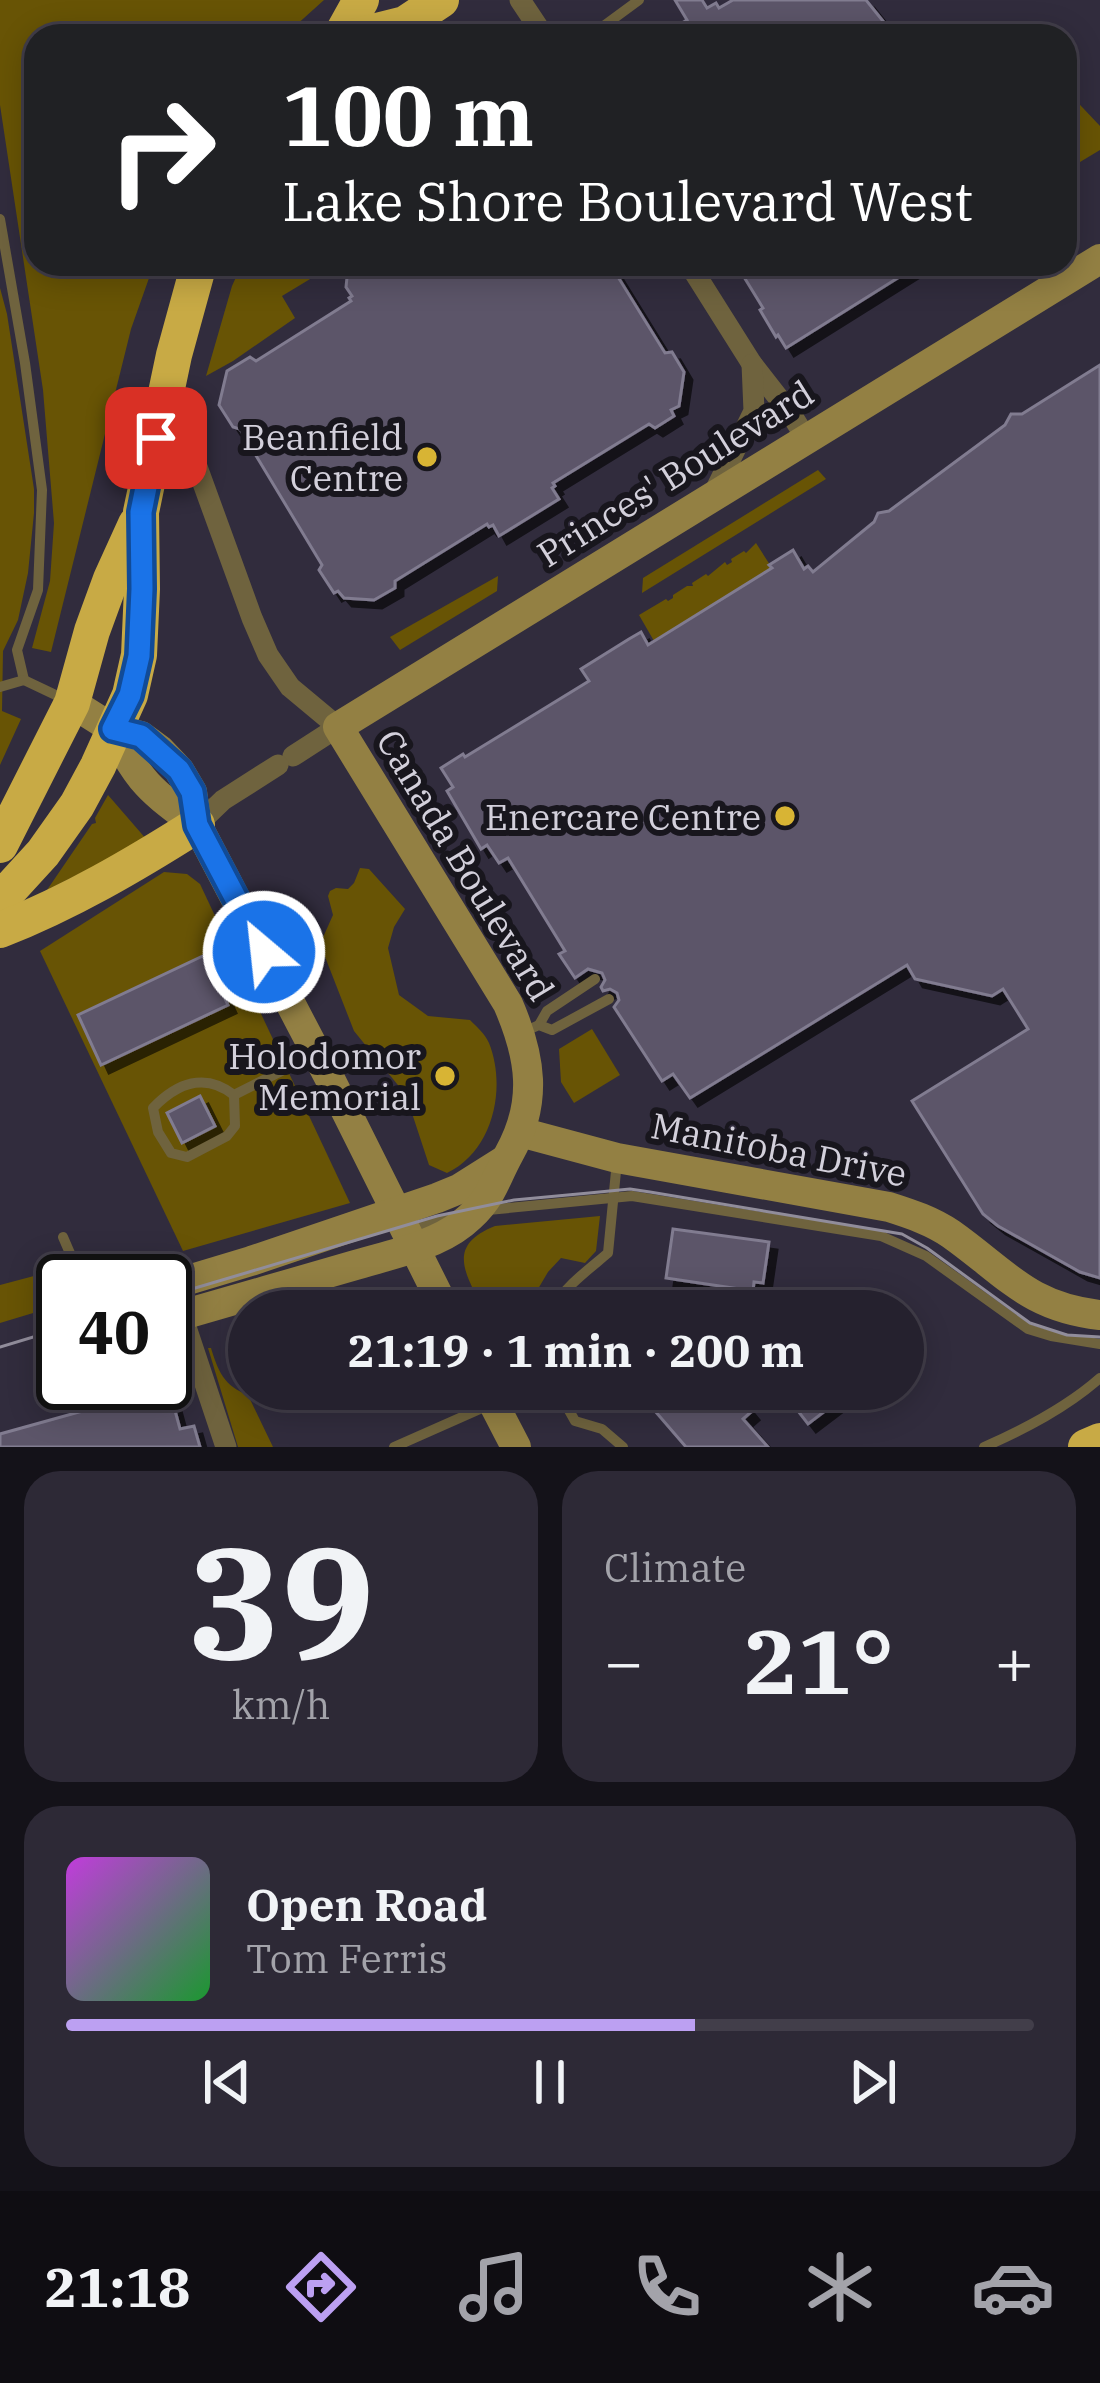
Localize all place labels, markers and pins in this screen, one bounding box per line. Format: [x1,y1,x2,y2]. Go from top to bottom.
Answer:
pin [105,387,207,489]
place label: Beanfield Centre [242,413,403,501]
marker: Beanfield Centre [414,444,440,470]
place label: Enercare Centre [485,793,761,840]
marker: Enercare Centre [772,803,798,829]
place label: Holodomor Memorial [228,1032,421,1120]
marker: Holodomor Memorial [432,1063,458,1089]

